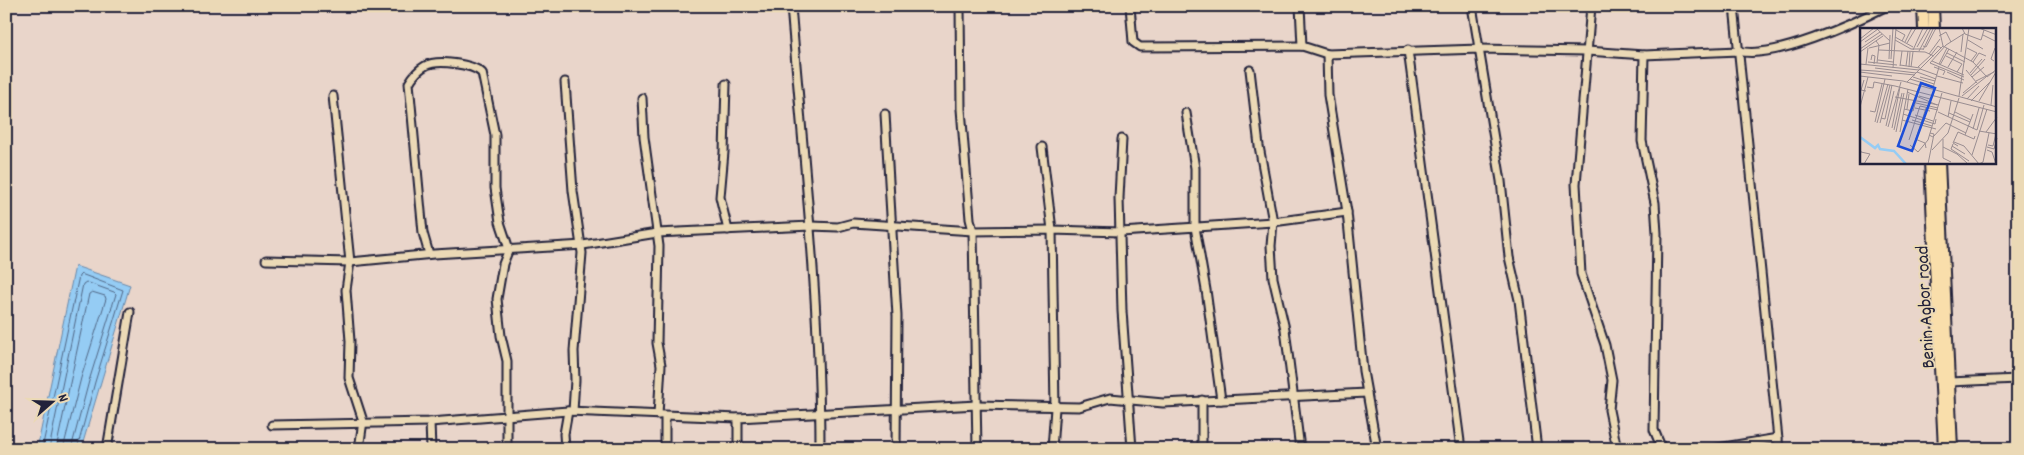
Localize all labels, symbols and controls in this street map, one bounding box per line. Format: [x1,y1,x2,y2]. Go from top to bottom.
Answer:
inset map [1860,28,1996,164]
street label: Benin Agbor road [1910,245,1944,369]
north arrow [28,378,78,428]
text: N [52,392,73,405]

